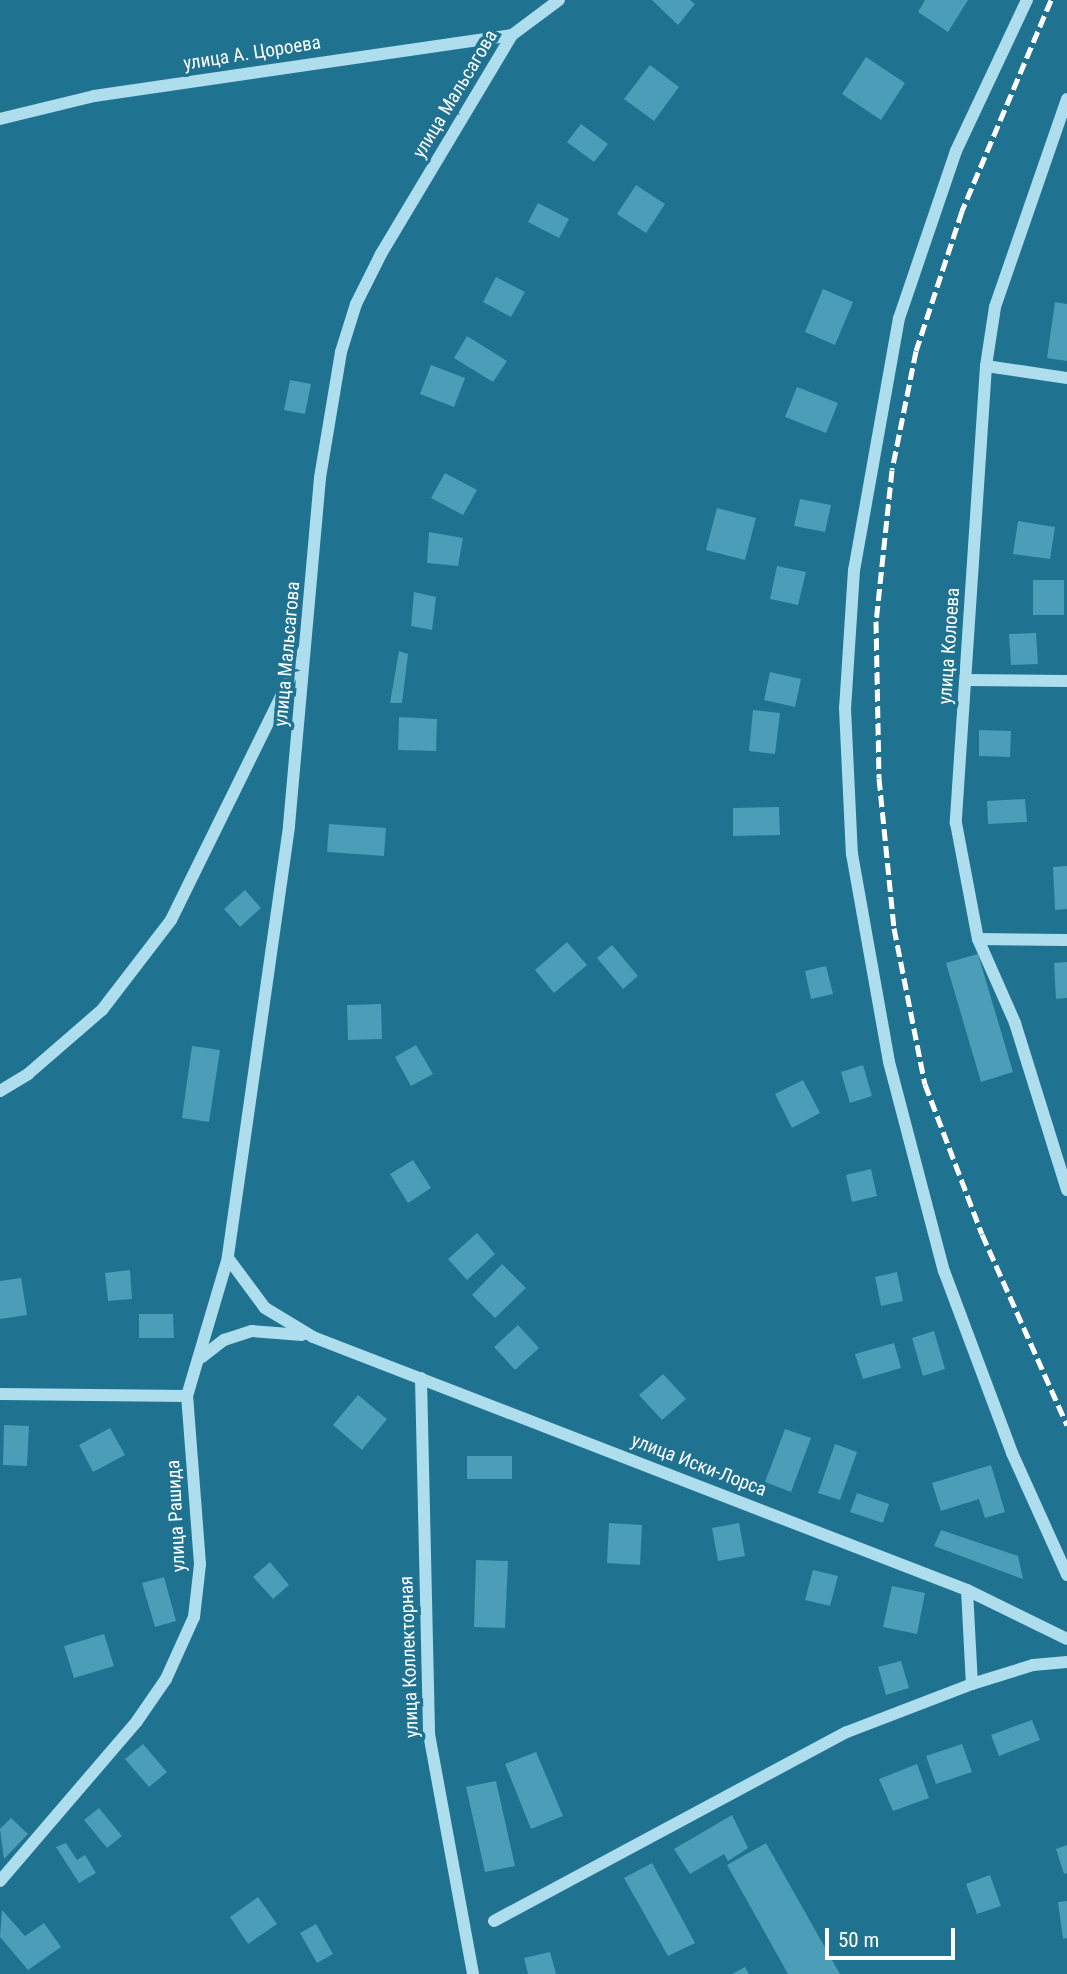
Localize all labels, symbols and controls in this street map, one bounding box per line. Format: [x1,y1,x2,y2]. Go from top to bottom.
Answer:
street label: улица Мальсагова [408,26,502,162]
street label: улица А. Цороева [182,31,322,75]
street label: улица Мальсагова [269,581,305,727]
street label: улица Колоева [934,587,964,705]
street label: улица Иски-Лорса [628,1429,770,1501]
street label: улица Рашида [162,1459,190,1573]
street label: улица Коллекторная [395,1576,423,1738]
scale bar [829,1914,958,1958]
text: 50 m [838,1928,879,1952]

